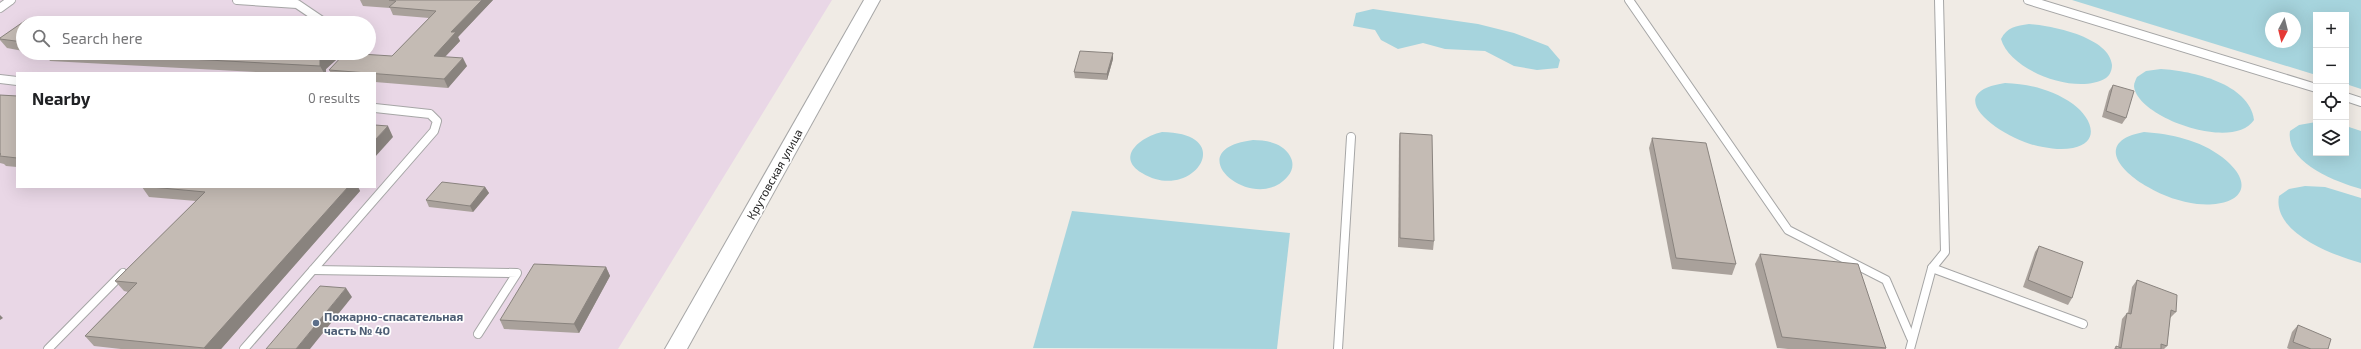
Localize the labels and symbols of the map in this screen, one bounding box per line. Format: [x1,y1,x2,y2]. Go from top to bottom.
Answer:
north arrow [2265,12,2301,48]
street label: Крутовская улица [743,126,806,222]
place label: Пожарно-спасательная часть № 40 [324,309,463,337]
marker: Пожарно-спасательная часть № 40 [311,318,321,328]

